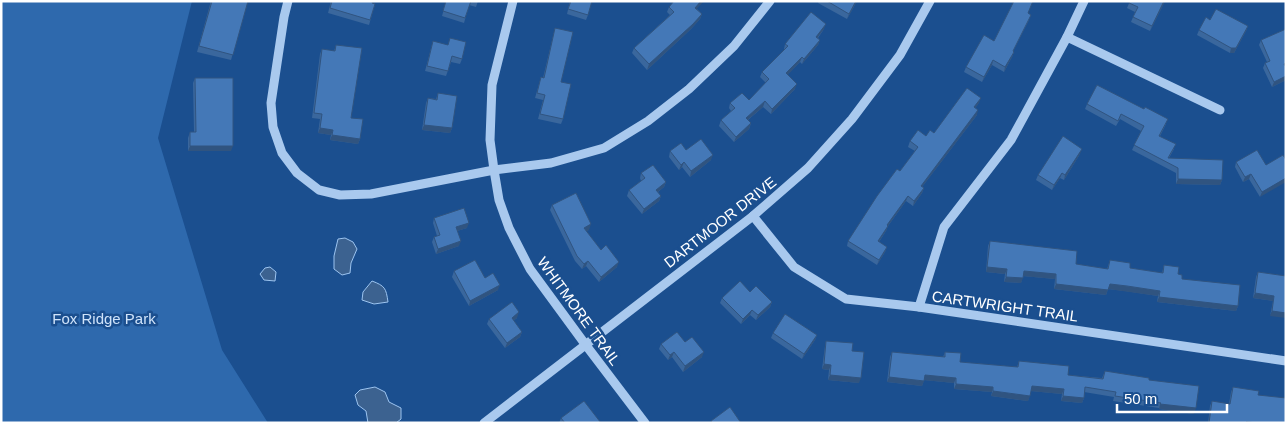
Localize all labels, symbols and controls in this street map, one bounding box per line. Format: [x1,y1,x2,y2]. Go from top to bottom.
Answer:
street label: DARTMOOR DRIVE [661,173,779,271]
street label: WHITMORE TRAIL [534,254,624,368]
street label: CARTWRIGHT TRAIL [931,287,1079,325]
park label: Fox Ridge Park [52,310,156,327]
scale bar [1117,382,1227,414]
text: 50 m [1124,390,1157,407]

